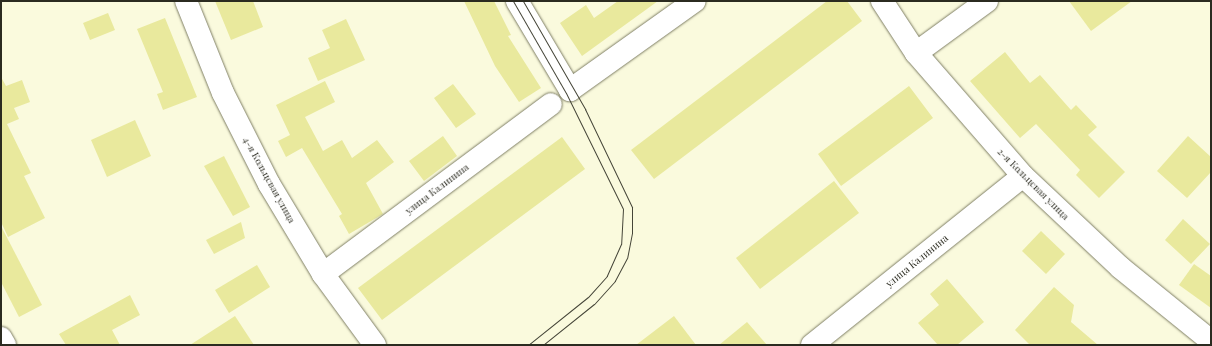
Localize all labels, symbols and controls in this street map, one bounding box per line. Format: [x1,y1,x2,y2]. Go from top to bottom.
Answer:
street label: 4-я Кольцевая улица [240,135,298,225]
street label: 2-я Кольцевая улица [995,146,1071,222]
street label: улица Калинина [403,161,471,217]
street label: улица Калинина [883,232,951,290]

